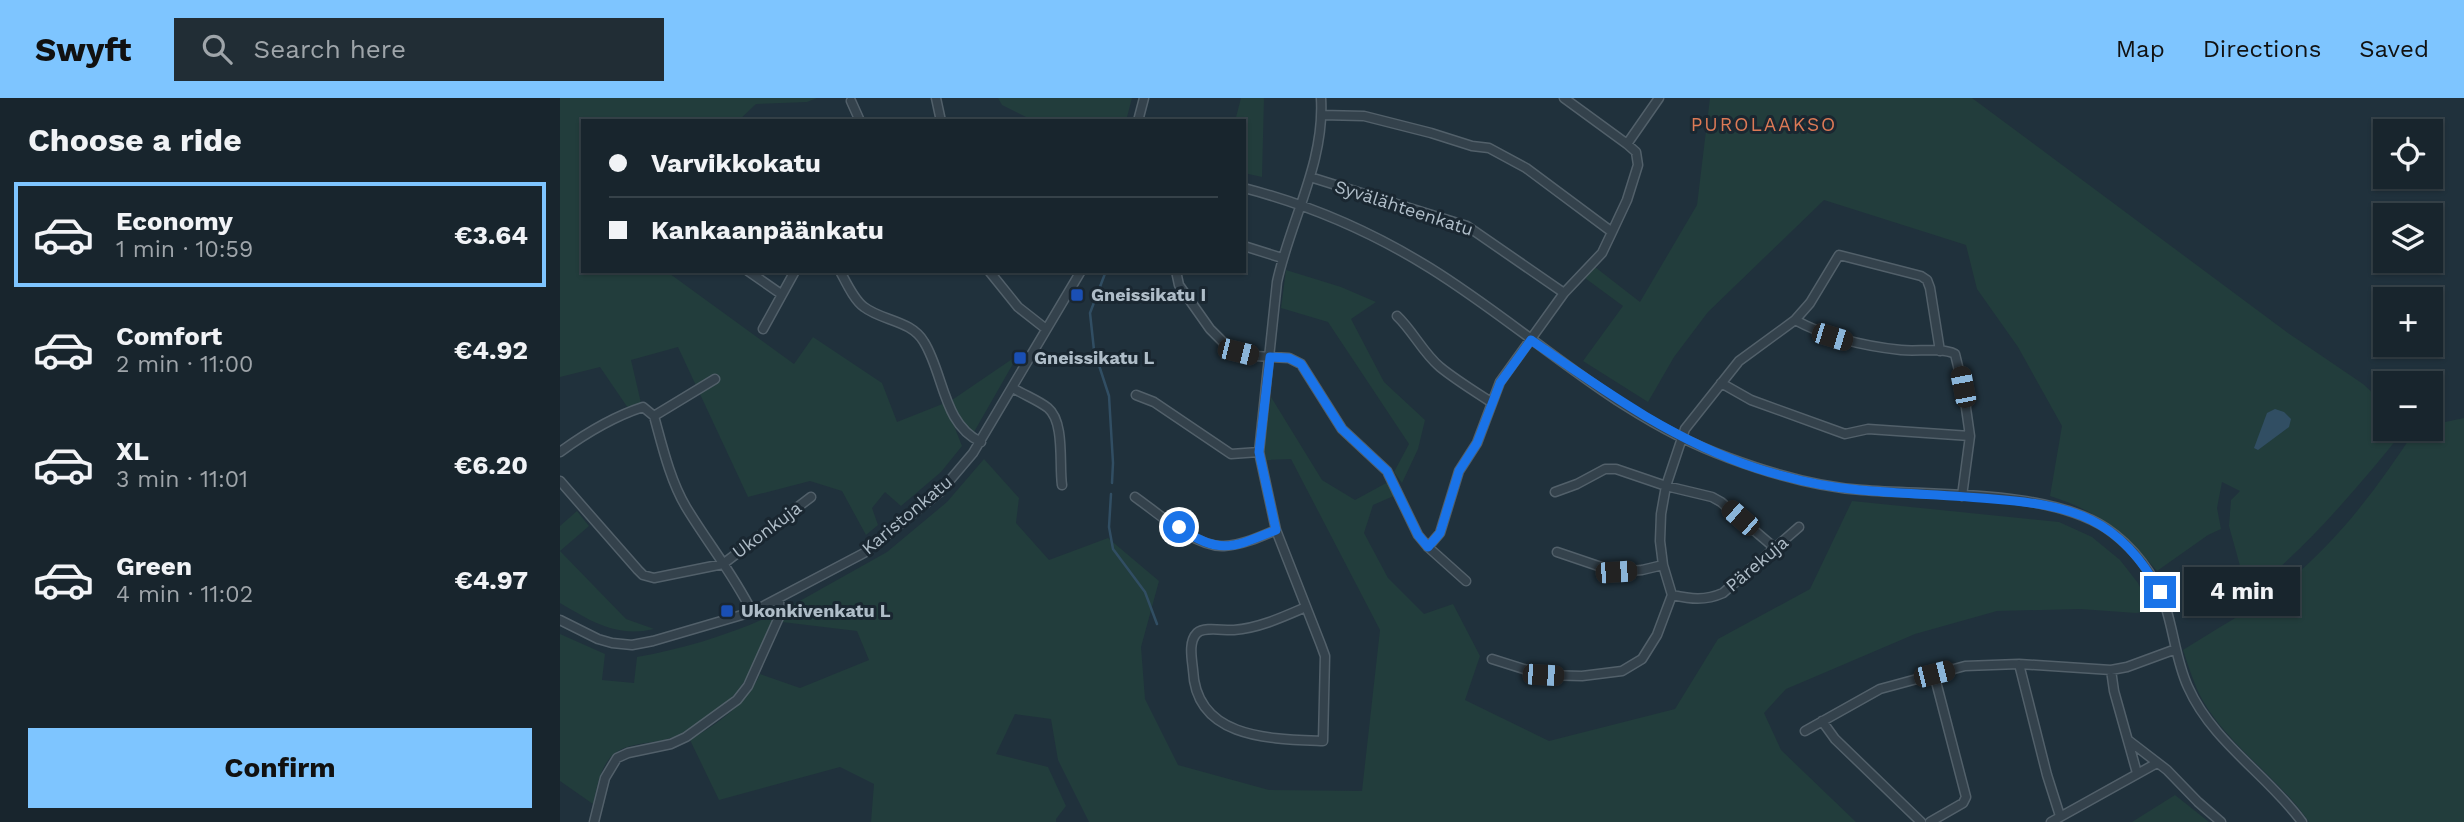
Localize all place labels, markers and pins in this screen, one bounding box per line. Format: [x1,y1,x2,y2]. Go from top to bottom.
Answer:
place label: Gneissikatu I [1091,284,1206,305]
marker: Gneissikatu I [1069,287,1085,303]
place label: Gneissikatu L [1034,347,1155,368]
marker: Gneissikatu L [1012,350,1028,366]
place label: Ukonkivenkatu L [741,600,891,621]
marker: Ukonkivenkatu L [719,603,735,619]

